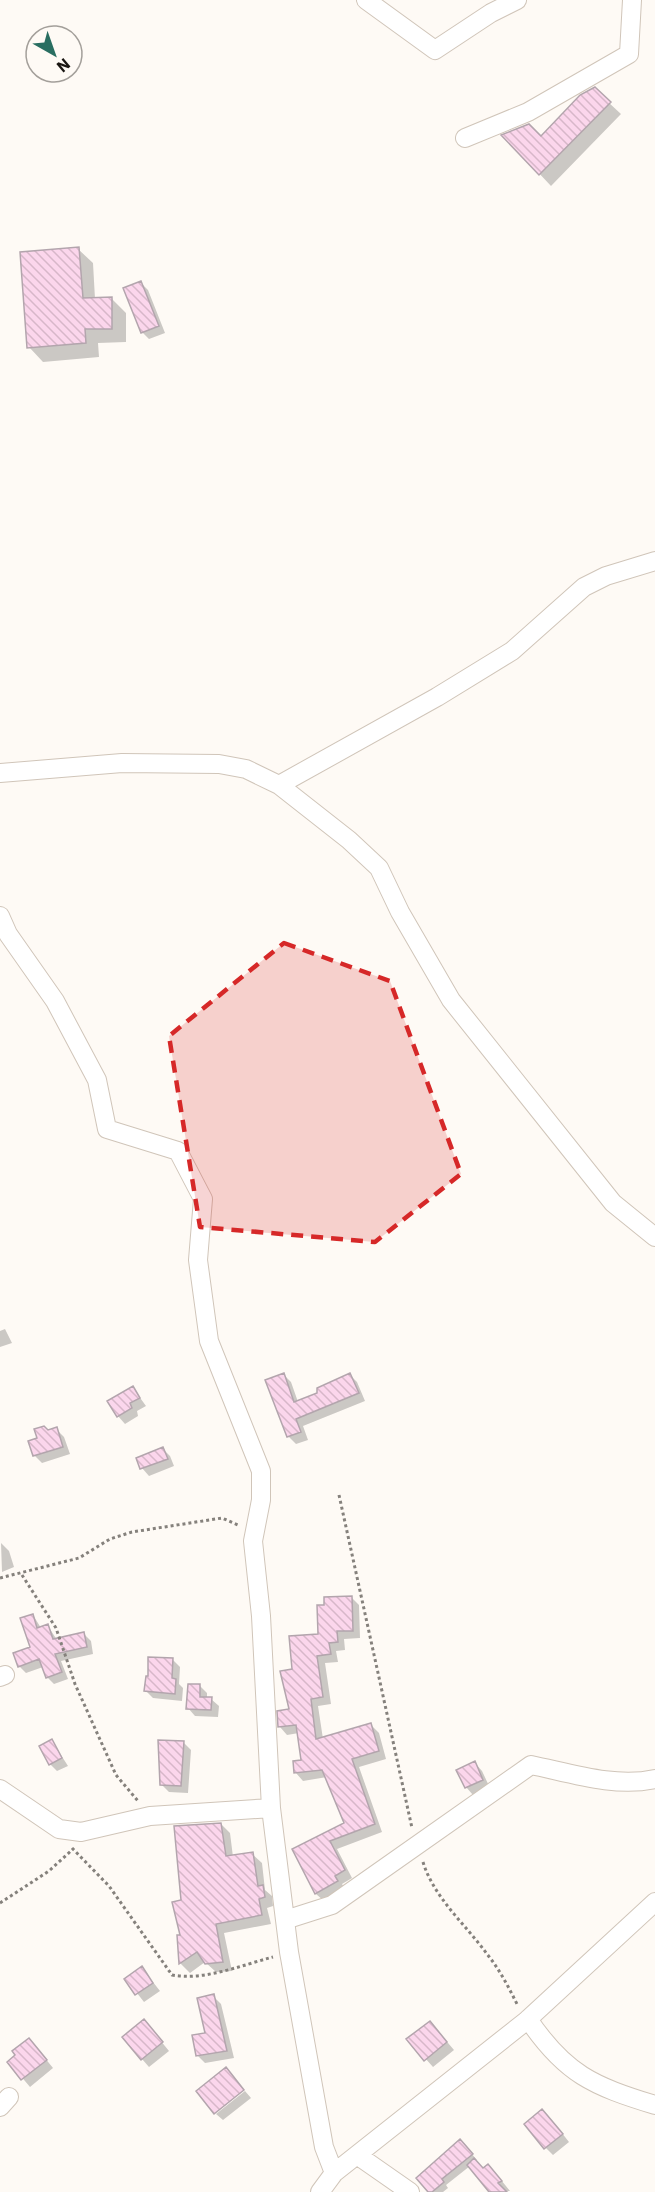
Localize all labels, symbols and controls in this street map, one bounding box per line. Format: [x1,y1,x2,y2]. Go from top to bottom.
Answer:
north arrow [24,24,84,84]
text: N [53,54,75,77]

